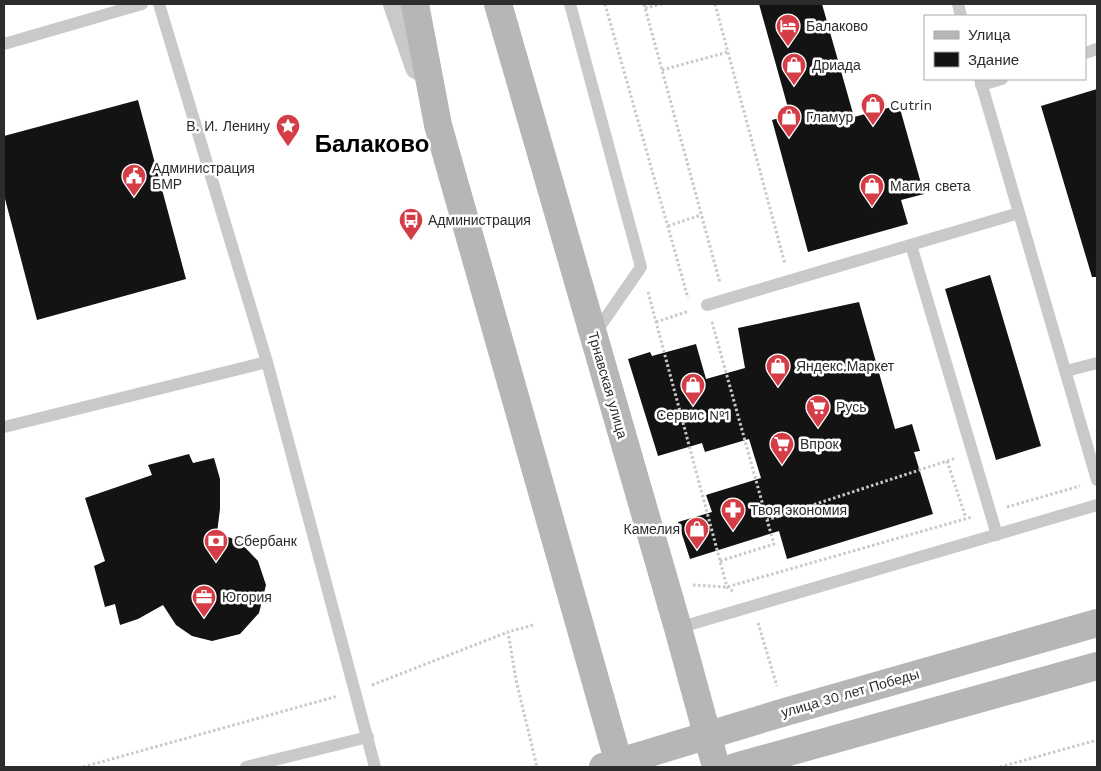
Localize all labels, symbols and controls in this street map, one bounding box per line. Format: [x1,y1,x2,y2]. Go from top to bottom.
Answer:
hotel icon: Балаково [775,13,801,47]
legend [924,15,1086,80]
place label: Балаково [806,18,868,34]
text: Улица [968,26,1011,44]
text: Здание [968,51,1019,69]
shop icon: Дриада [781,52,807,86]
place label: Дриада [812,57,861,73]
shop icon: Cutrin [860,92,886,126]
place label: Cutrin [890,97,932,113]
shop icon: Гламур [776,104,802,138]
place label: Гламур [806,109,853,125]
place icon: В. И. Ленину [275,113,301,147]
place label: В. И. Ленину [186,118,270,134]
district label: Балаково [315,130,429,158]
place label: Администрация БМР [152,160,255,192]
public building icon: Администрация БМР [121,163,147,197]
shop icon: Магия света [859,173,885,207]
place label: Магия света [890,178,971,194]
bus stop icon: Администрация [398,207,424,241]
place label: Администрация [428,212,531,228]
street label: Трнавская улица [585,330,631,440]
shop icon: Яндекс.Маркет [765,353,791,387]
place label: Яндекс.Маркет [796,358,895,374]
shop icon: Сервис №1 [680,372,706,406]
supermarket icon: Русь [805,394,831,428]
place label: Русь [836,399,866,415]
place label: Сервис №1 [656,407,730,423]
supermarket icon: Впрок [769,431,795,465]
place label: Впрок [800,436,839,452]
pharmacy icon: Твоя экономия [720,497,746,531]
place label: Твоя экономия [750,502,847,518]
shop icon: Камелия [684,516,710,550]
place label: Камелия [624,521,680,537]
bank icon: Сбербанк [203,528,229,562]
place label: Сбербанк [234,533,298,549]
office icon: Югория [191,584,217,618]
place label: Югория [222,589,272,605]
street label: улица 30 лет Победы [779,666,921,720]

